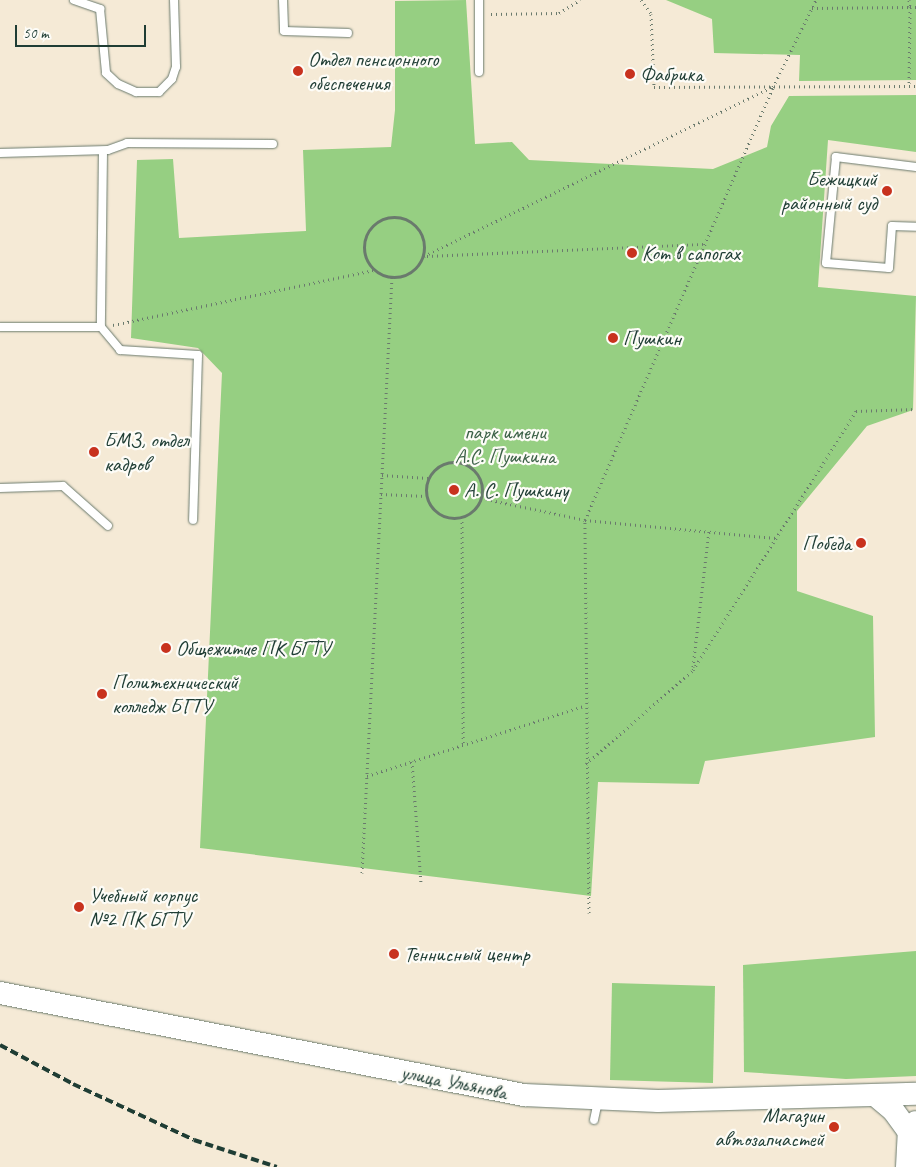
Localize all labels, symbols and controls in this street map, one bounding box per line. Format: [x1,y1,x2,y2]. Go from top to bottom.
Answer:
scale bar [18,15,149,47]
text: 50 m [23,24,49,43]
place label: Отдел пенсионного обеспечения [308,46,440,96]
place label: Фабрика [640,61,703,87]
marker: Отдел пенсионного обеспечения [292,65,304,77]
marker: Фабрика [624,68,636,80]
place label: Бежицкий районный суд [781,166,877,216]
marker: Бежицкий районный суд [881,185,893,197]
place label: Кот в сапогах [642,240,740,266]
marker: Кот в сапогах [626,247,638,259]
place label: Пушкин [623,325,681,351]
marker: Пушкин [607,332,619,344]
park label: парк имени А.С. Пушкина [455,419,555,469]
place label: БМЗ, отдел кадров [104,427,189,477]
marker: БМЗ, отдел кадров [88,446,100,458]
place label: А. С. Пушкину [464,477,568,503]
marker: А. С. Пушкину [448,484,460,496]
place label: Победа [802,530,851,556]
marker: Победа [855,537,867,549]
place label: Общежитие ПК БГТУ [176,635,331,661]
marker: Общежитие ПК БГТУ [160,642,172,654]
place label: Политехнический колледж БГТУ [112,669,238,719]
marker: Политехнический колледж БГТУ [96,688,108,700]
place label: Учебный корпус №2 ПК БГТУ [89,882,197,932]
marker: Учебный корпус №2 ПК БГТУ [73,901,85,913]
place label: Теннисный центр [404,941,530,967]
marker: Теннисный центр [388,948,400,960]
street label: улица Ульянова [399,1059,509,1105]
place label: Магазин автозапчастей [715,1102,824,1152]
marker: Магазин автозапчастей [828,1121,840,1133]

